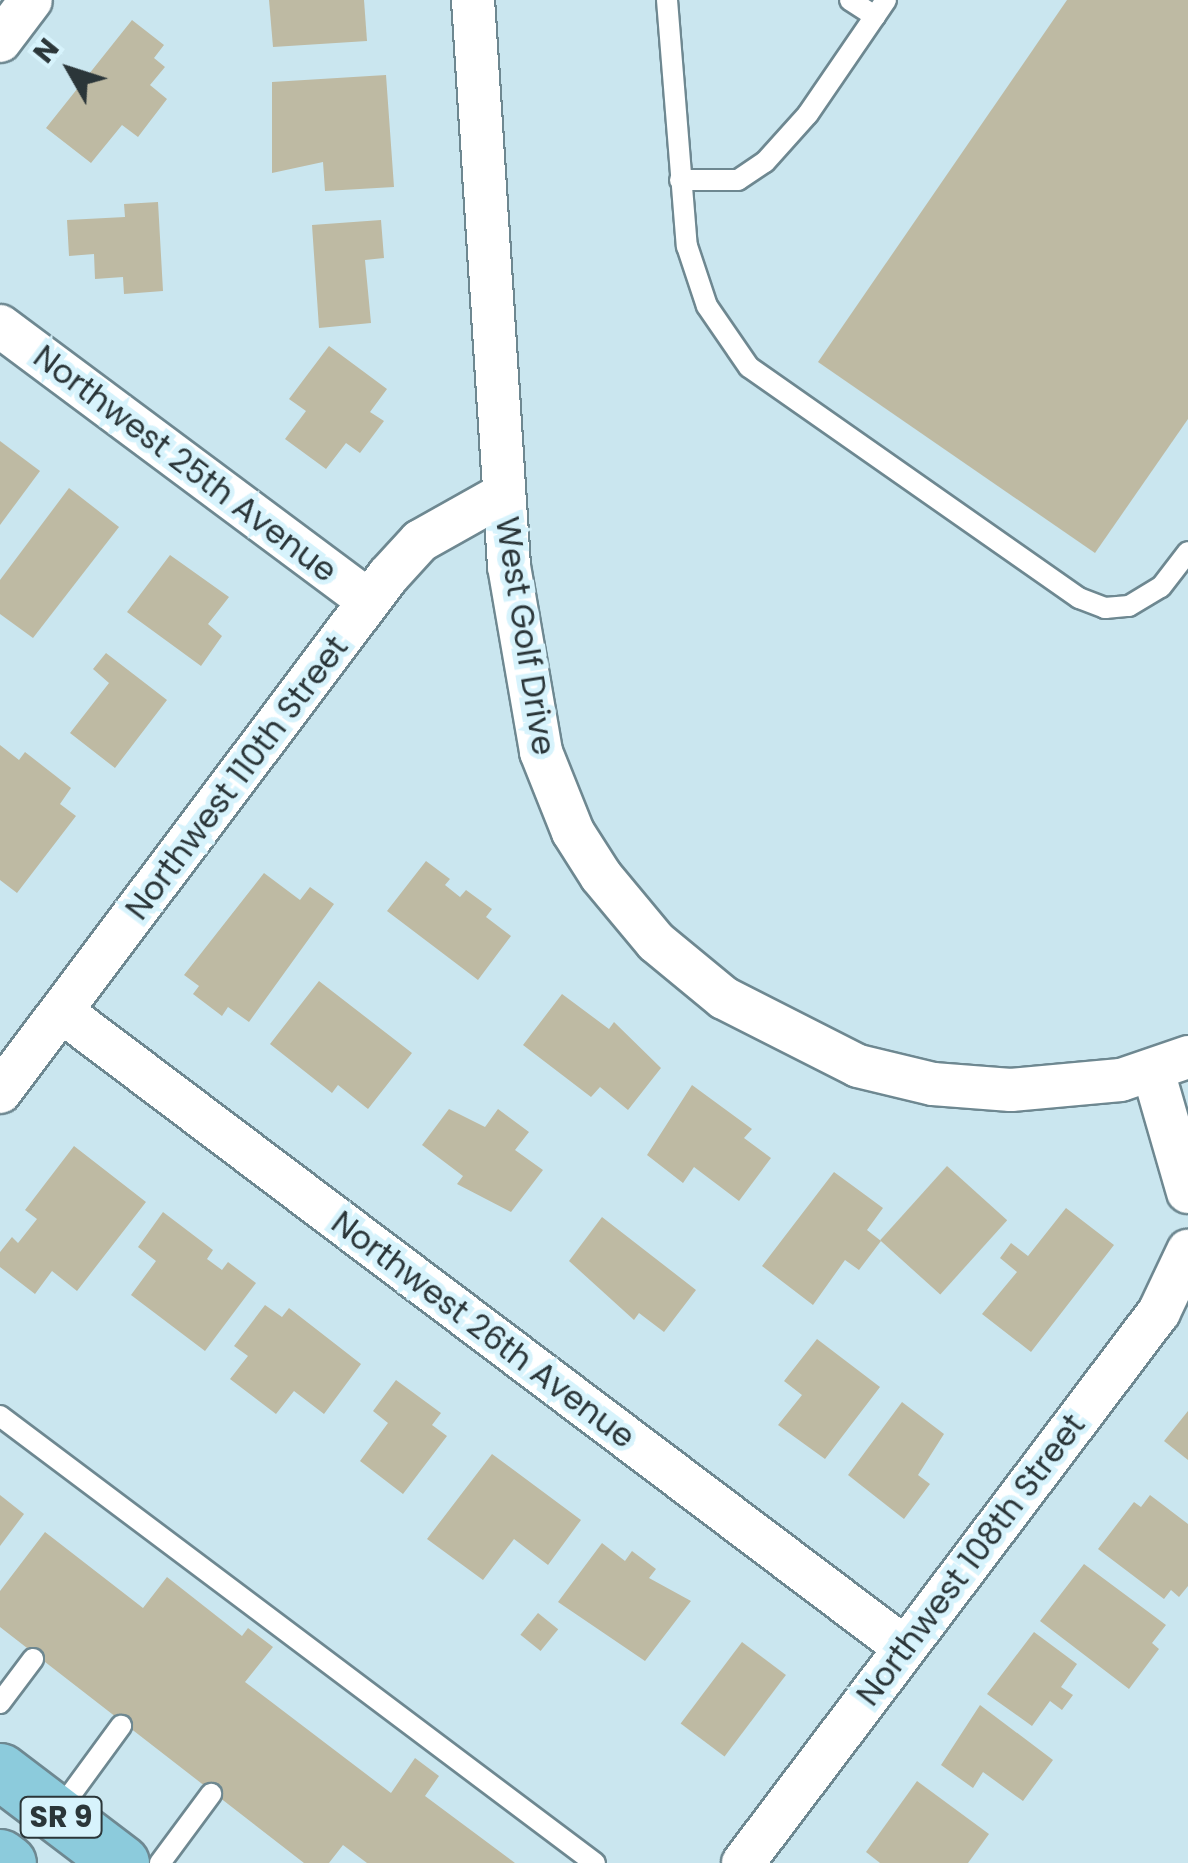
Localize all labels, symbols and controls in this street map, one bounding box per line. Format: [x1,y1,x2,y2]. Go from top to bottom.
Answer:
north arrow [20,20,120,120]
text: N [25,30,68,71]
street label: Northwest 25th Avenue [26,338,344,590]
street label: West Golf Drive [487,514,563,758]
street label: Northwest 110th Street [118,629,356,927]
street label: Northwest 26th Avenue [324,1203,642,1457]
street label: Northwest 108th Street [849,1407,1093,1713]
road number: SR 9 [18,1792,104,1842]

